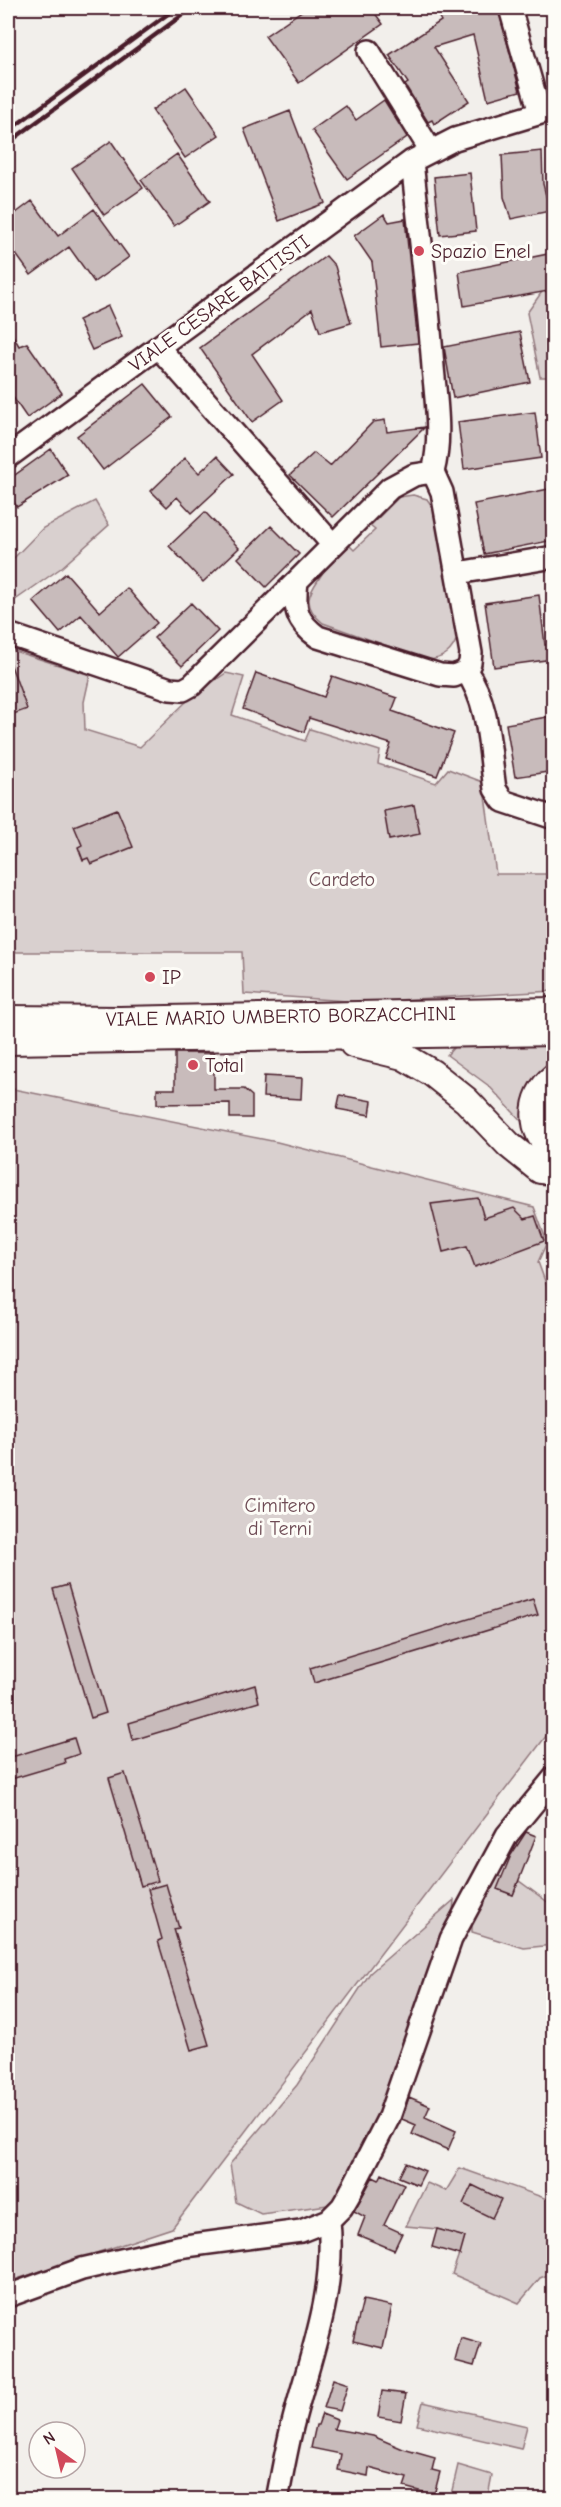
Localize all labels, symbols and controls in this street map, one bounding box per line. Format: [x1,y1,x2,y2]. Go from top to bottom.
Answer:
street label: VIALE CESARE BATTISTI [125,230,314,377]
place label: Spazio Enel [431,240,531,263]
marker: Spazio Enel [412,244,426,258]
park label: Cardeto [309,868,375,891]
place label: IP [162,966,181,989]
marker: IP [143,970,157,984]
street label: VIALE MARIO UMBERTO BORZACCHINI [106,1002,456,1031]
place label: Total [205,1054,244,1077]
marker: Total [186,1058,200,1072]
park label: Cimitero di Terni [244,1494,316,1540]
north arrow [27,2420,87,2480]
text: N [40,2428,59,2449]

